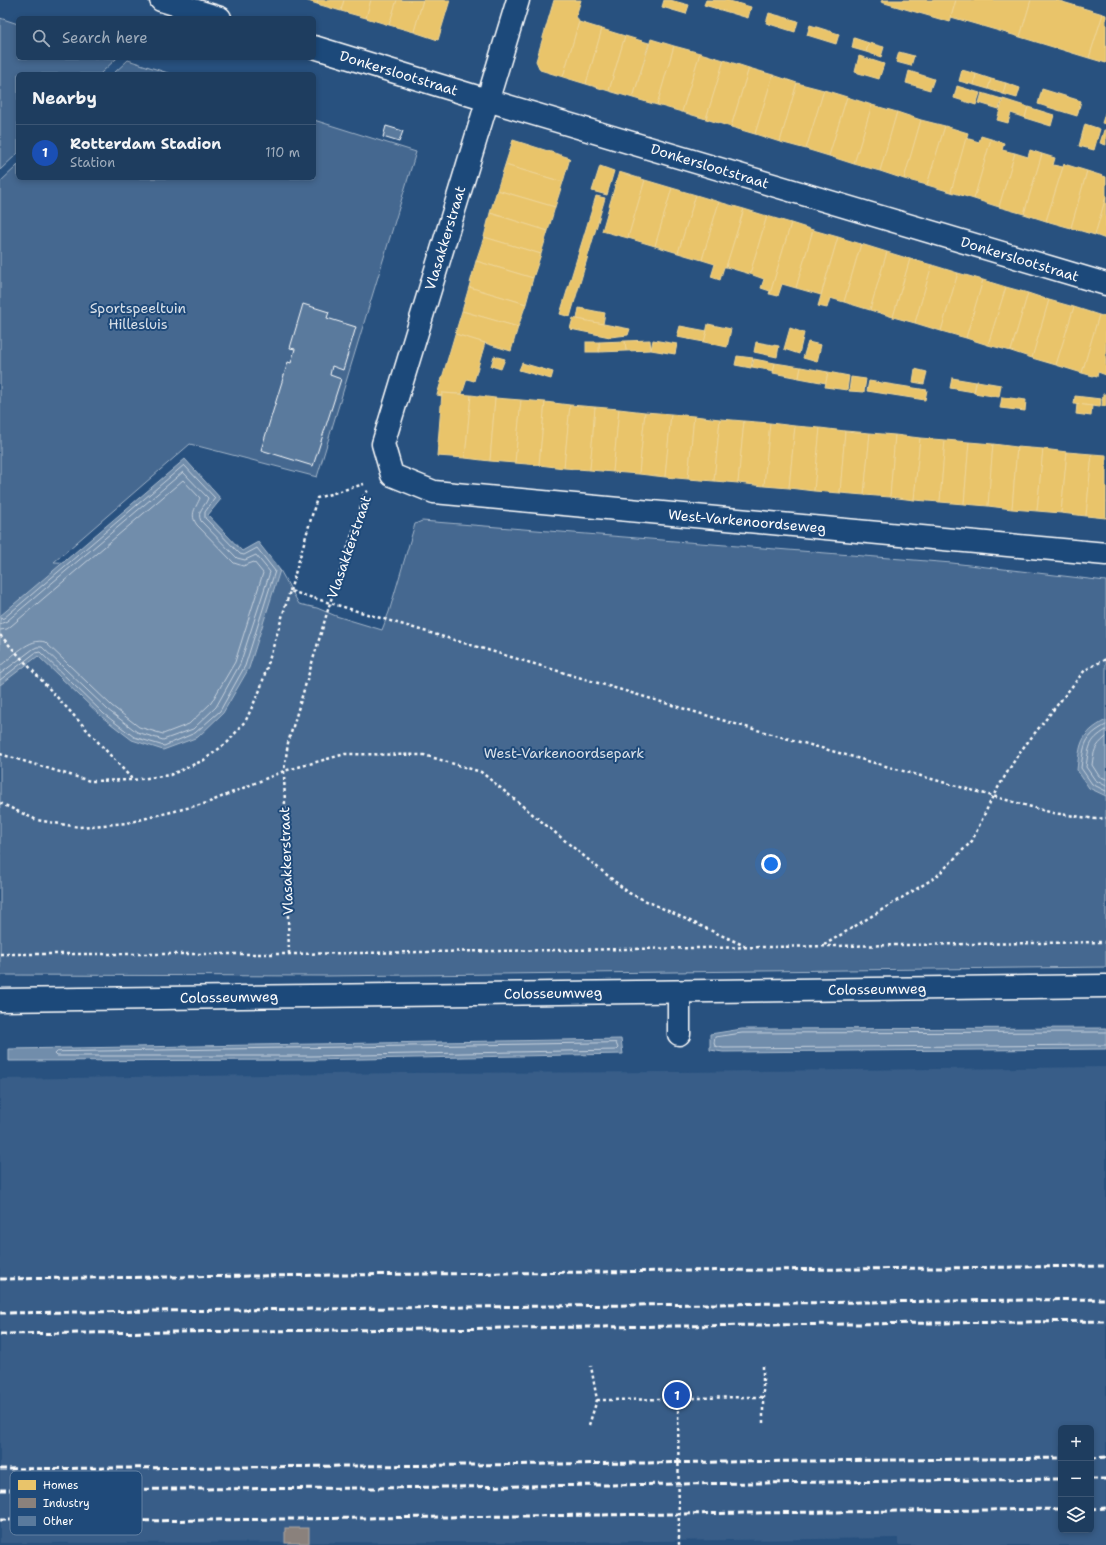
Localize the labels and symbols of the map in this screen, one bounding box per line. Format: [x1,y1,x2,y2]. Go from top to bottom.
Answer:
street label: Donkerslootstraat [338,46,460,100]
street label: Donkerslootstraat [649,139,771,193]
street label: Vlasakkerstraat [421,184,469,292]
street label: Donkerslootstraat [959,232,1081,286]
park label: Sportspeeltuin Hillesluis [90,299,187,333]
street label: Vlasakkerstraat [323,493,375,601]
street label: West-Varkenoordseweg [667,505,827,537]
park label: West-Varkenoordsepark [484,744,644,762]
street label: Vlasakkerstraat [275,807,297,915]
your location [761,854,781,874]
street label: Colosseumweg [828,979,926,999]
street label: Colosseumweg [504,983,602,1003]
street label: Colosseumweg [180,987,278,1007]
pin: 1 [664,1380,690,1410]
legend [10,1471,142,1535]
text: Homes [43,1478,79,1493]
text: Industry [43,1496,90,1511]
text: Other [43,1514,74,1529]

